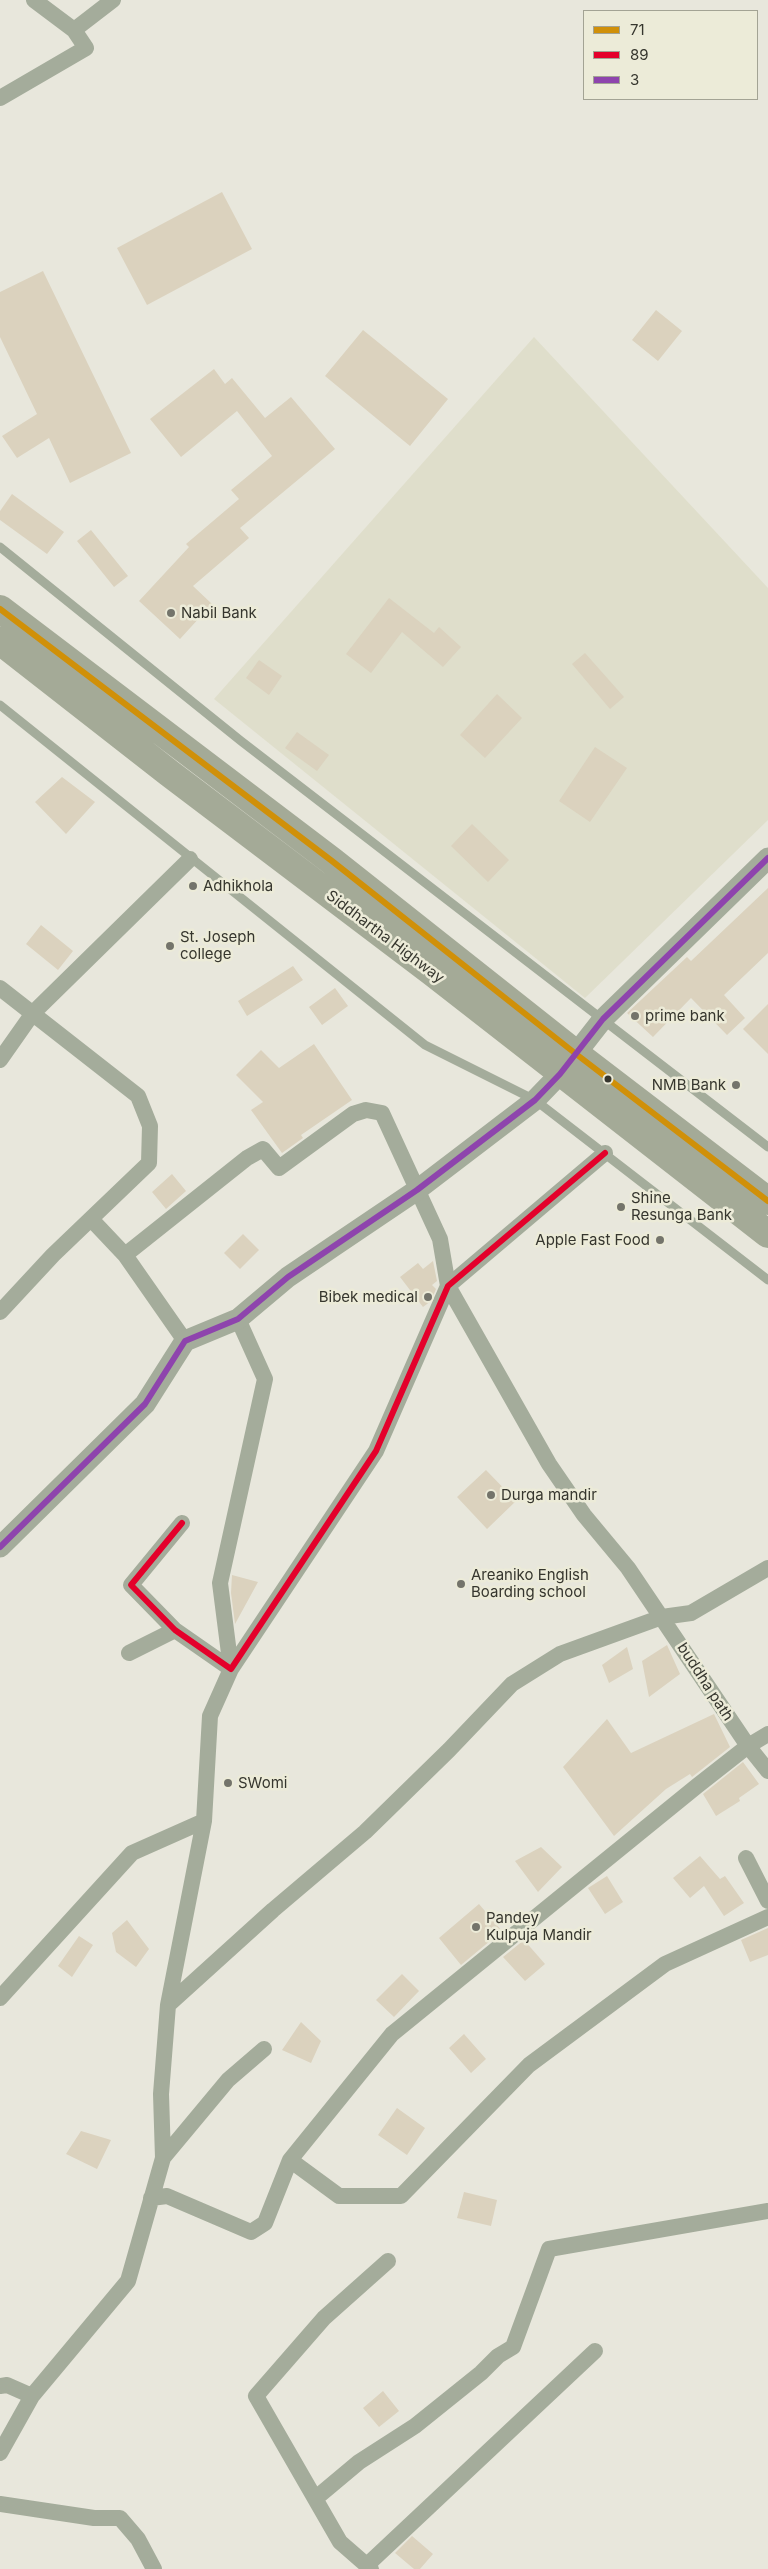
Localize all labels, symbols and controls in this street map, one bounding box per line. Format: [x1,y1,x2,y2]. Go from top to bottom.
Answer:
legend [583,10,758,100]
text: 71 [630,20,645,39]
text: 89 [630,45,649,64]
text: 3 [630,70,639,89]
place label: Nabil Bank [181,604,257,622]
marker: Nabil Bank [165,607,177,619]
place label: Adhikhola [203,877,273,895]
marker: Adhikhola [187,880,199,892]
street label: Siddhartha Highway [322,887,448,987]
place label: St. Joseph college [180,928,255,963]
marker: St. Joseph college [164,940,176,952]
place label: prime bank [645,1007,725,1025]
marker: prime bank [629,1010,641,1022]
unlabelled marker [603,1074,613,1084]
place label: NMB Bank [652,1076,726,1094]
marker: NMB Bank [730,1079,742,1091]
place label: Shine Resunga Bank [631,1189,732,1224]
marker: Shine Resunga Bank [615,1201,627,1213]
place label: Apple Fast Food [535,1231,650,1249]
marker: Apple Fast Food [654,1234,666,1246]
place label: Bibek medical [319,1288,418,1306]
marker: Bibek medical [422,1291,434,1303]
place label: Durga mandir [501,1486,597,1504]
marker: Durga mandir [485,1489,497,1501]
place label: Areaniko English Boarding school [471,1566,589,1601]
marker: Areaniko English Boarding school [455,1578,467,1590]
street label: buddha path [673,1640,737,1724]
place label: SWomi [238,1774,287,1792]
marker: SWomi [222,1777,234,1789]
place label: Pandey Kulpuja Mandir [486,1909,592,1944]
marker: Pandey Kulpuja Mandir [470,1921,482,1933]

